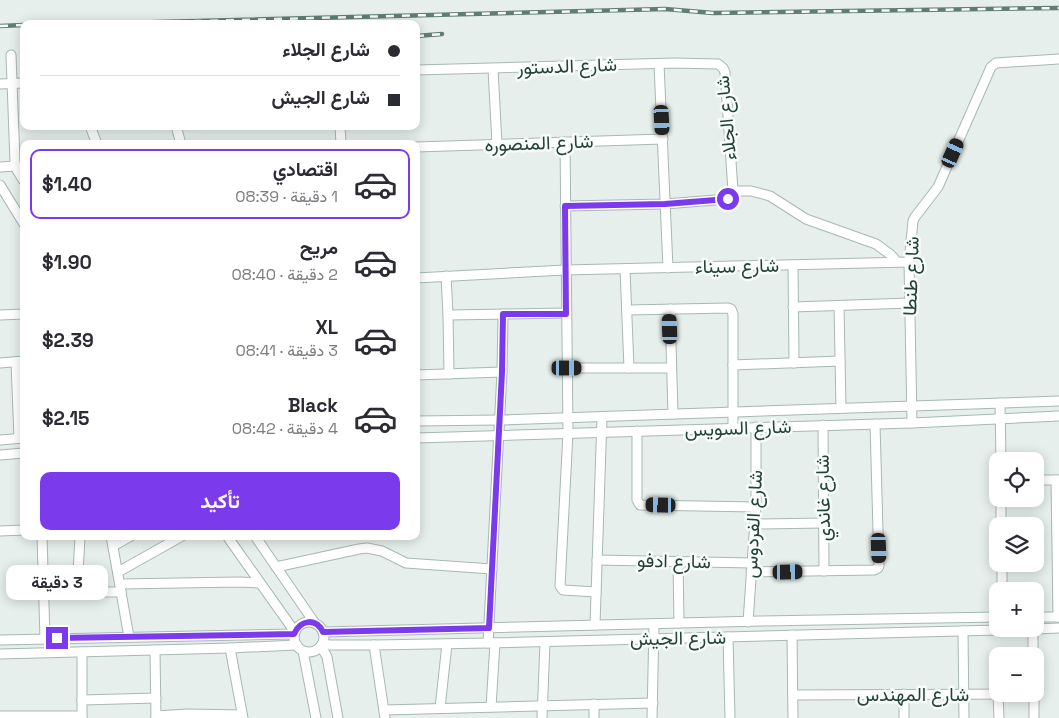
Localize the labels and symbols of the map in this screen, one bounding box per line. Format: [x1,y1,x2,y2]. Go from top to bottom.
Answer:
street label: شارع الدستور [516,52,617,80]
street label: شارع الجلاء [710,75,742,161]
car [653,105,670,135]
street label: شارع المنصوره [484,129,594,157]
car [940,136,965,170]
route start [717,188,739,210]
street label: شارع طنطا [897,236,925,316]
street label: شارع سيناء [695,253,779,279]
car [661,314,678,344]
car [552,361,582,376]
street label: شارع السويس [684,414,792,442]
street label: شارع غاندي [810,454,839,542]
street label: شارع الفردوس [738,469,768,579]
car [645,497,676,513]
car [870,533,887,563]
street label: شارع ادفو [637,548,711,574]
car [772,564,803,580]
callout: 3 دقيقة [6,566,108,600]
street label: شارع الجيش [630,625,726,651]
route end [46,627,68,649]
street label: شارع المهندس [857,682,969,707]

